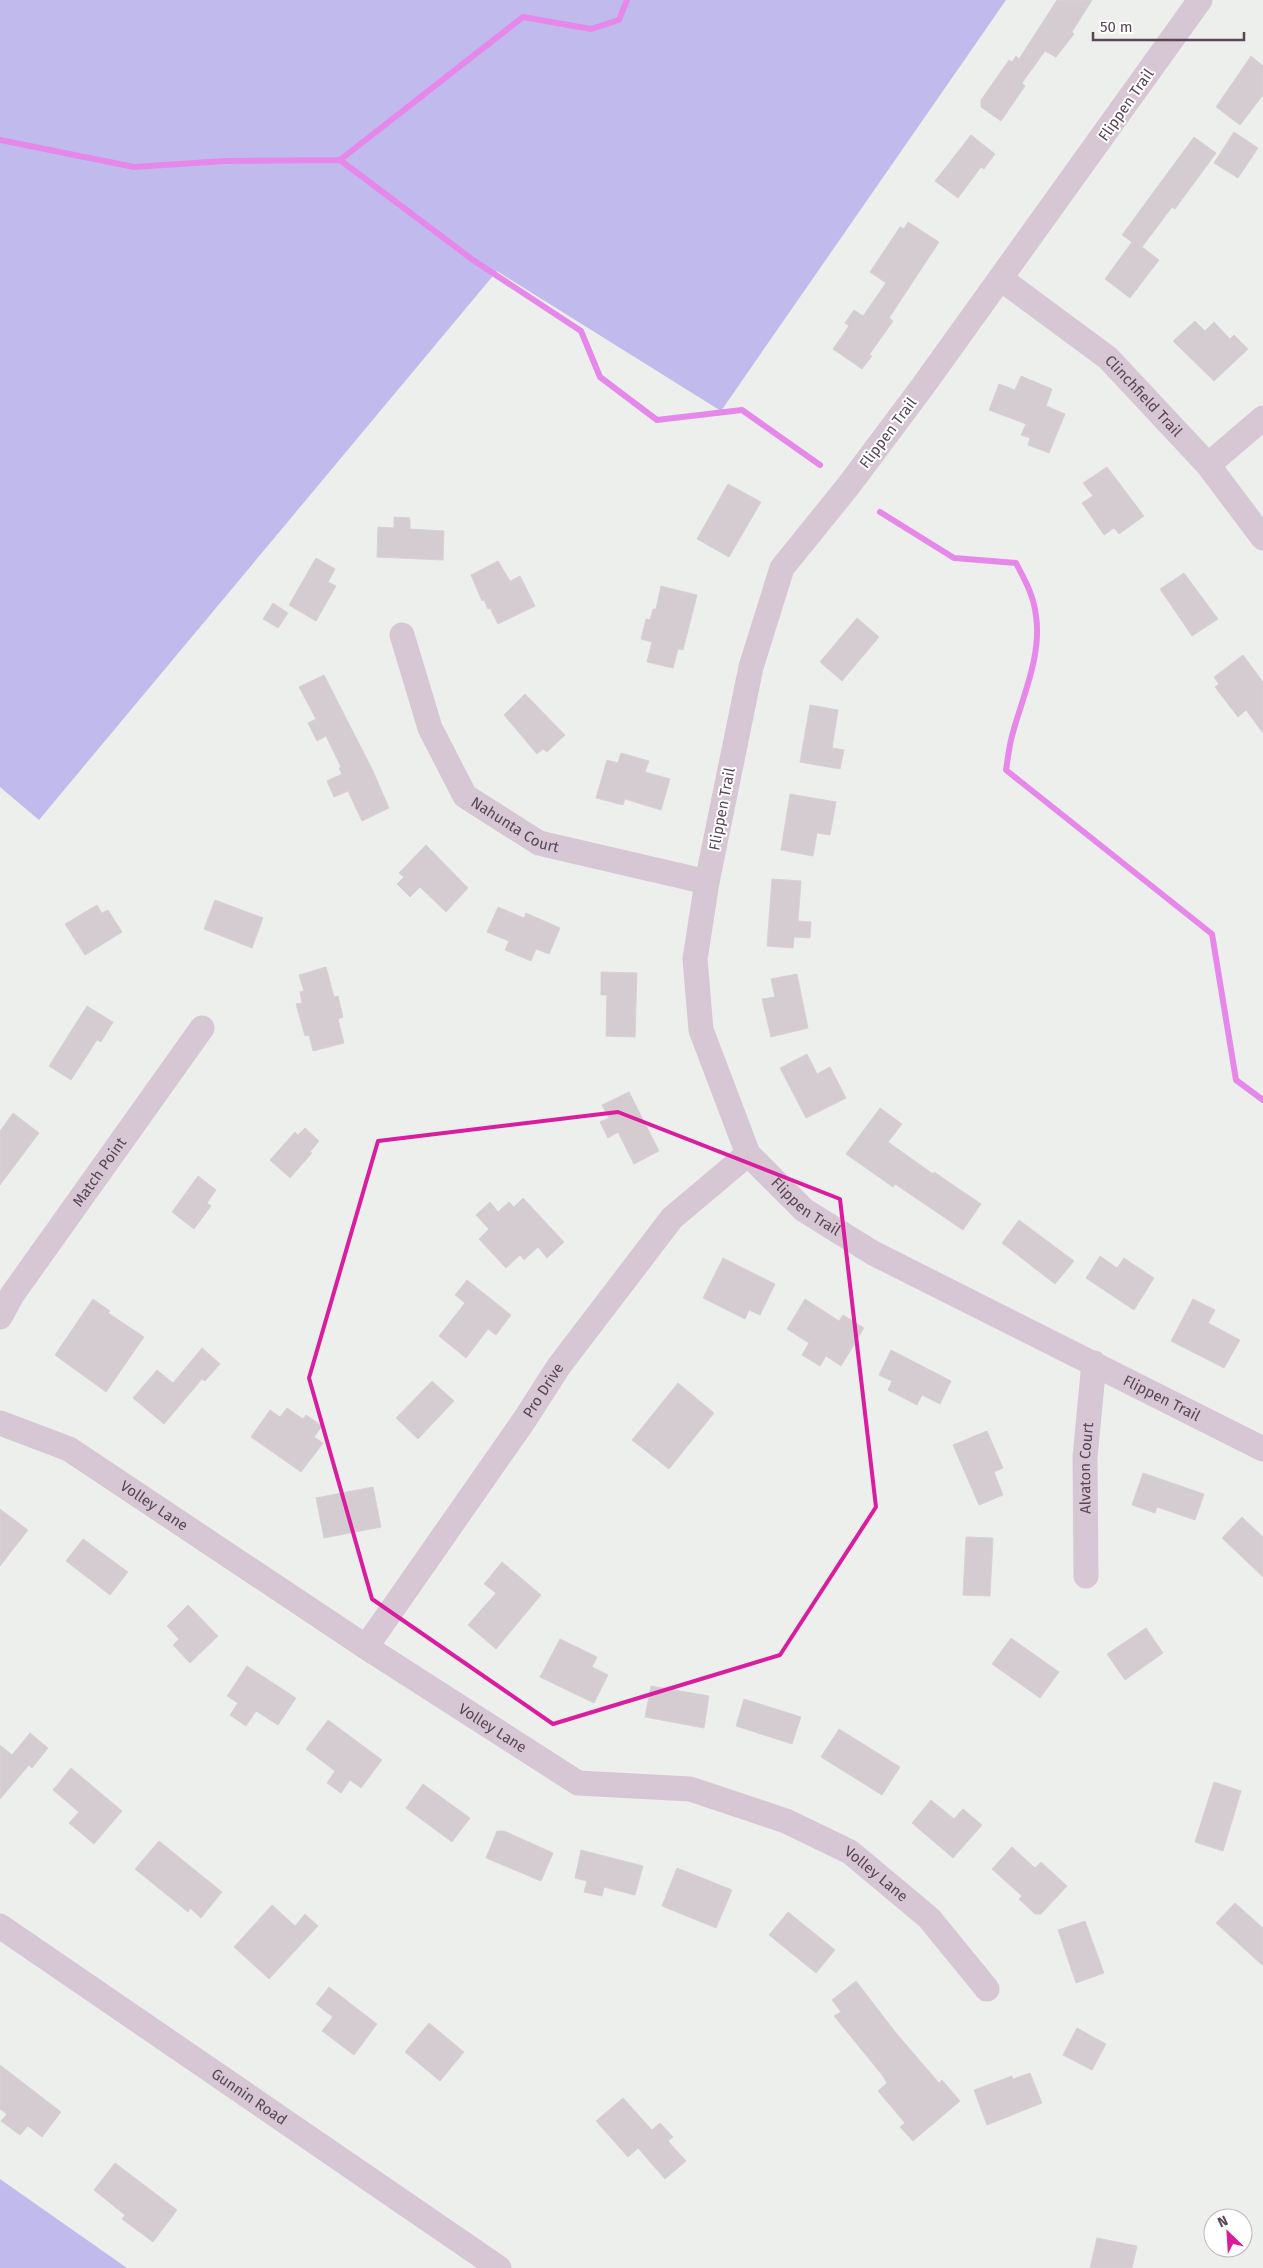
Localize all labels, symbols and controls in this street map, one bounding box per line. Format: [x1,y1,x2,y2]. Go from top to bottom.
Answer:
scale bar [1093,10,1244,42]
text: 50 m [1100,18,1133,36]
street label: Flippen Trail [1095,65,1158,145]
street label: Clinchfield Trail [1101,351,1186,441]
street label: Flippen Trail [856,394,921,472]
street label: Flippen Trail [705,765,739,852]
street label: Nahunta Court [468,793,561,856]
street label: Match Point [69,1134,131,1210]
street label: Flippen Trail [768,1174,844,1240]
street label: Pro Drive [519,1360,568,1421]
street label: Flippen Trail [1120,1371,1204,1425]
street label: Alvaton Court [1076,1421,1097,1514]
street label: Volley Lane [117,1477,191,1535]
street label: Volley Lane [455,1700,530,1757]
street label: Volley Lane [842,1842,912,1906]
street label: Gunnin Road [208,2065,290,2129]
north arrow [1203,2208,1253,2258]
text: N [1215,2212,1231,2231]

